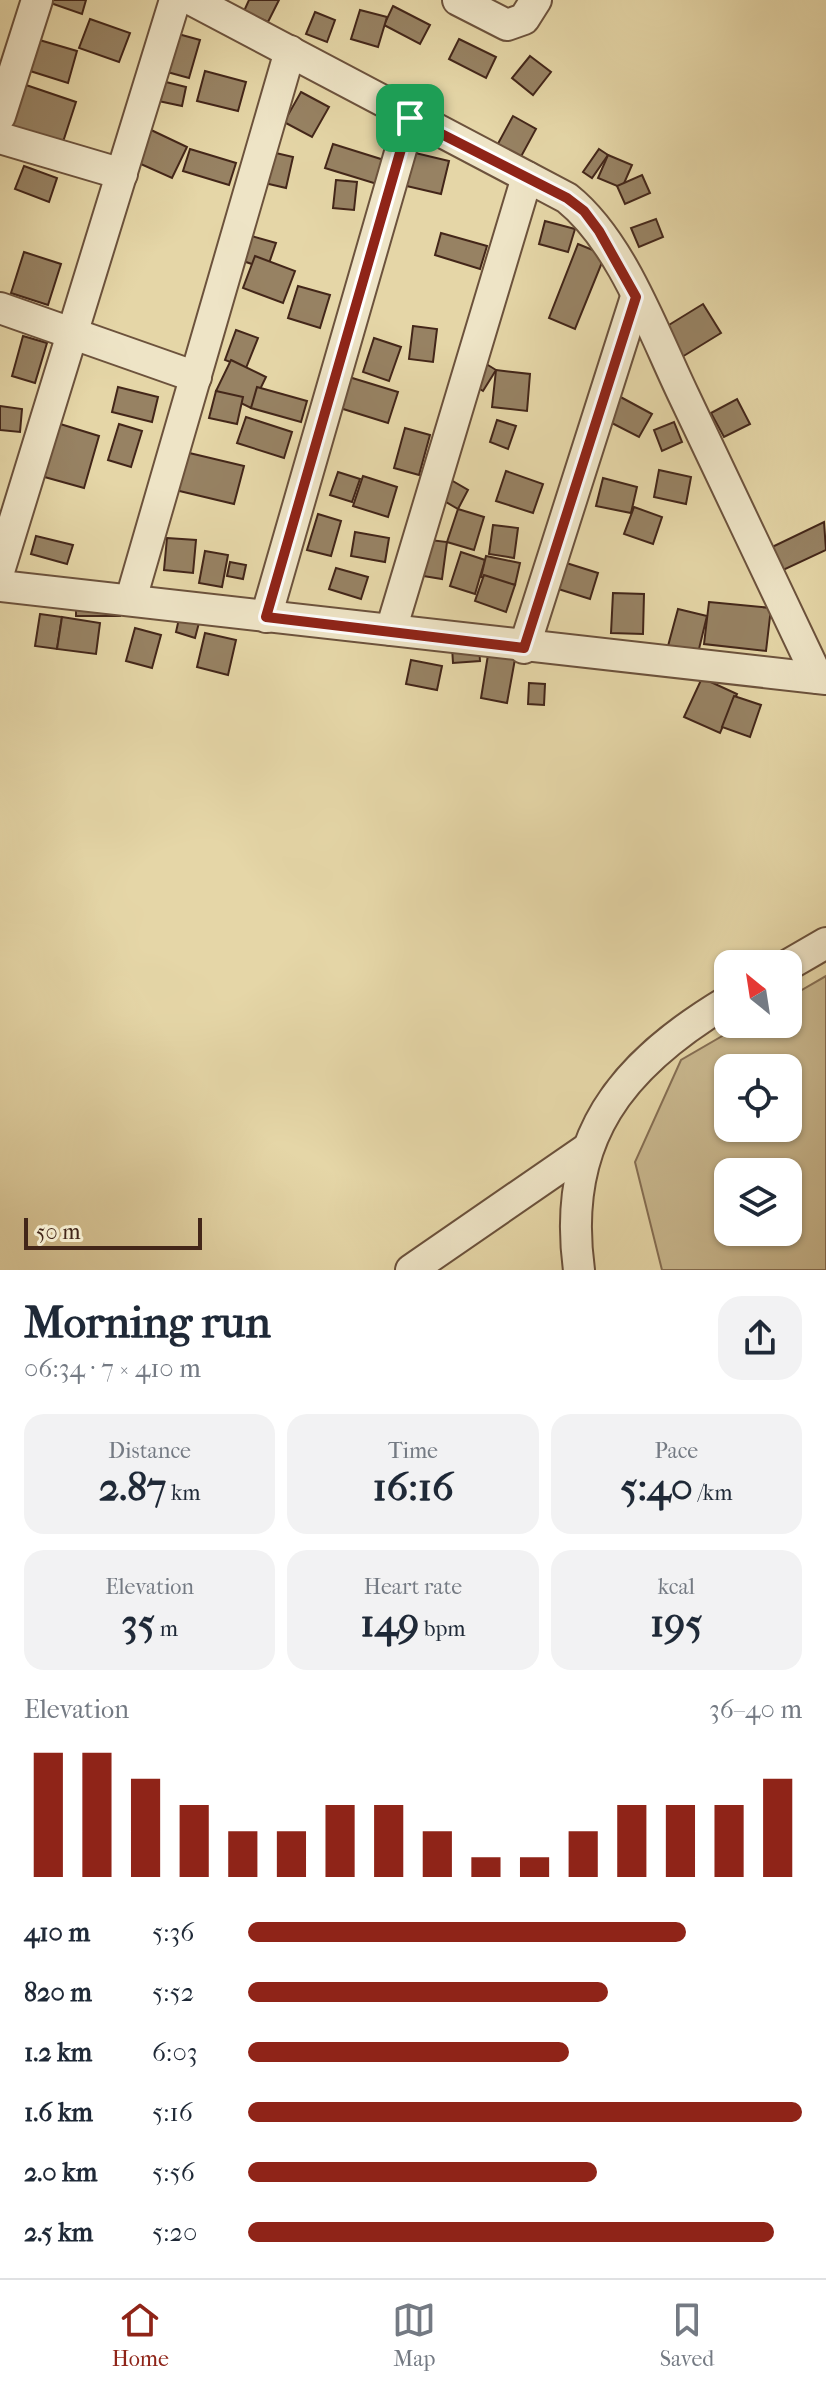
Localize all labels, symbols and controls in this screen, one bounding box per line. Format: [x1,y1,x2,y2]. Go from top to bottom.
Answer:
pin [376,84,444,152]
icon: arrive [388,96,432,140]
north arrow [714,950,802,1038]
map controls [714,950,802,1246]
button: locate [714,1054,802,1142]
button: layers [714,1158,802,1246]
scale bar [24,1214,202,1250]
text: 50 m [36,1219,81,1245]
button: share [718,1296,802,1380]
text: Morning run [24,1297,271,1348]
text: 06:34 · 7 × 410 m [24,1353,201,1384]
text: Distance [108,1438,191,1464]
text: Time [388,1438,438,1464]
text: Pace [654,1438,698,1464]
text: 2.87 [99,1464,166,1510]
text: 16:16 [372,1464,454,1510]
text: 5:40 [620,1464,693,1510]
text: km [166,1480,201,1506]
text: /km [693,1480,733,1506]
text: Elevation [105,1574,194,1600]
text: Heart rate [364,1574,462,1600]
text: kcal [658,1574,695,1600]
text: 35 [121,1600,155,1646]
text: 149 [360,1600,419,1646]
text: 195 [650,1600,703,1646]
text: m [155,1616,178,1642]
text: bpm [419,1616,466,1642]
text: Elevation [24,1694,129,1725]
text: 36–40 m [709,1694,802,1725]
text: 410 m [24,1917,90,1948]
text: 5:36 [152,1917,194,1948]
text: 820 m [24,1977,92,2008]
text: 5:52 [152,1977,194,2008]
text: 1.2 km [24,2037,92,2068]
text: 6:03 [152,2037,197,2068]
text: 1.6 km [24,2097,93,2128]
text: 5:16 [152,2097,193,2128]
text: 2.0 km [24,2157,97,2188]
text: 5:56 [152,2157,195,2188]
text: 2.5 km [24,2217,93,2248]
text: 5:20 [152,2217,197,2248]
tab: Home [112,2298,169,2372]
tab: Map [392,2298,436,2372]
tab: Saved [660,2298,714,2372]

